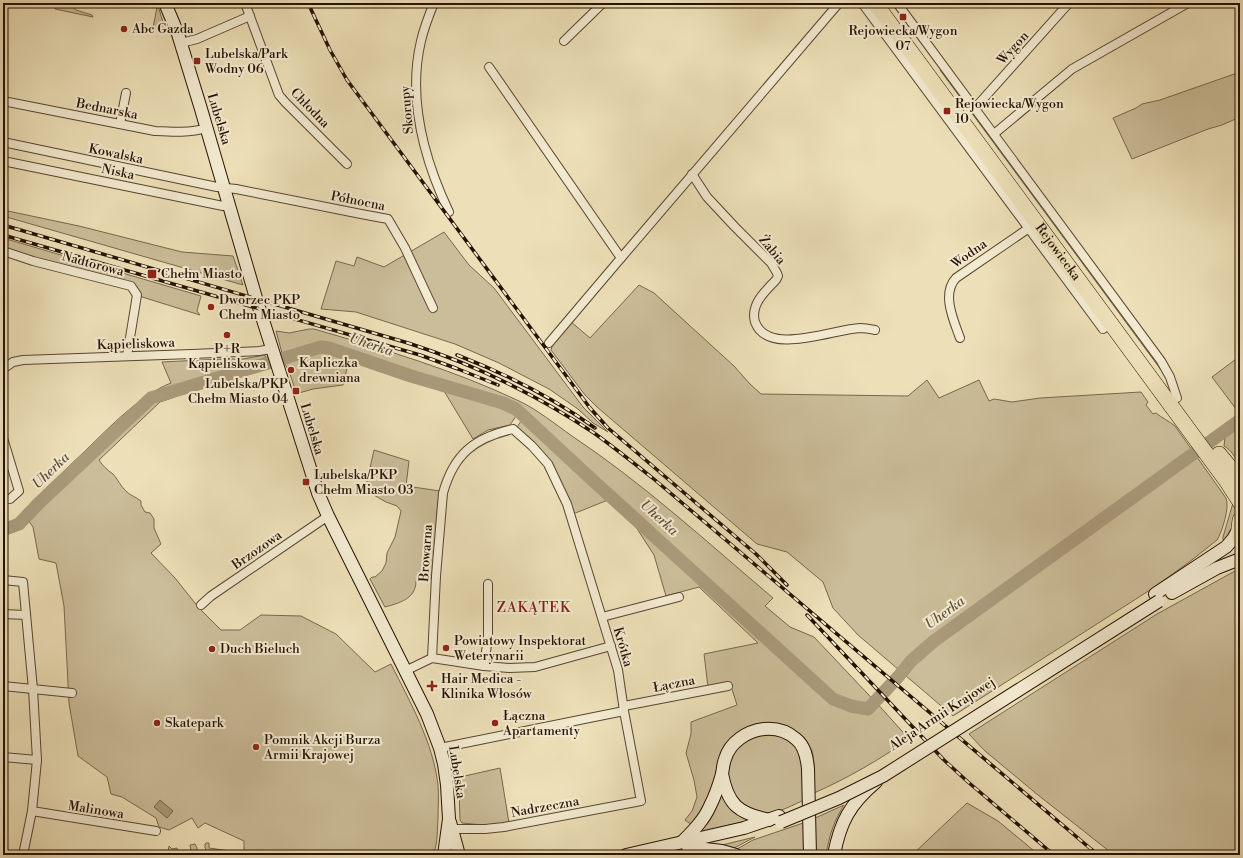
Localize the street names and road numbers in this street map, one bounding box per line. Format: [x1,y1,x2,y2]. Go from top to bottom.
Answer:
street label: Wygon [993,28,1032,69]
street label: Chłodna [287,85,333,132]
street label: Skorupy [397,85,417,135]
street label: Lubelska [204,91,235,147]
street label: Bednarska [74,95,140,123]
street label: Kowalska [87,140,145,168]
street label: Niska [100,161,136,183]
street label: Północna [329,188,387,214]
street label: Rejowiecka [1032,220,1085,284]
street label: Żabia [755,231,790,268]
street label: Wodna [947,236,990,273]
street label: Nadtorowa [60,248,126,280]
street label: Kąpieliskowa [97,335,176,353]
street label: Lubelska [297,401,328,457]
street label: Browarna [416,523,436,583]
street label: Brzozowa [228,527,285,574]
street label: Krótka [610,625,636,669]
street label: Łączna [652,672,697,696]
street label: Aleja Armii Krajowej [885,674,998,755]
street label: Lubelska [445,744,469,800]
street label: Nadrzeczna [510,793,581,821]
street label: Malinowa [67,798,126,822]

